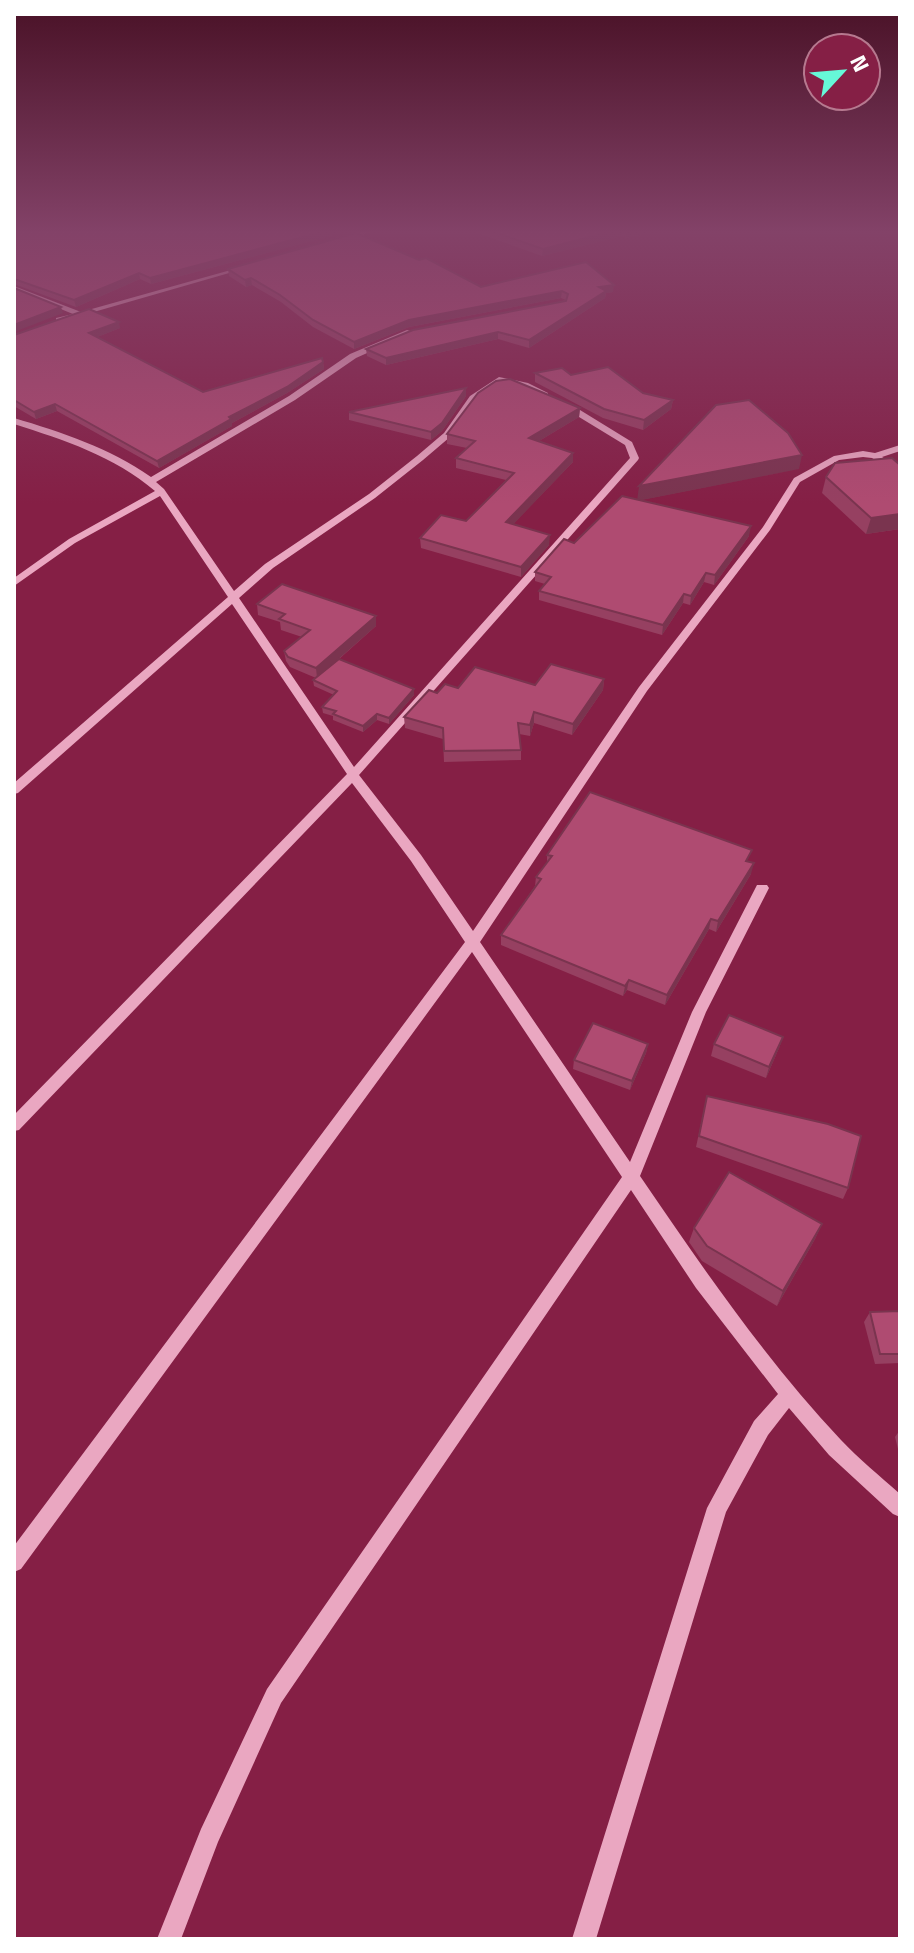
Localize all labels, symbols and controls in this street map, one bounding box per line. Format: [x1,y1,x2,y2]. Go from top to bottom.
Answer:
north arrow [802,32,882,112]
text: N [841,49,879,78]

